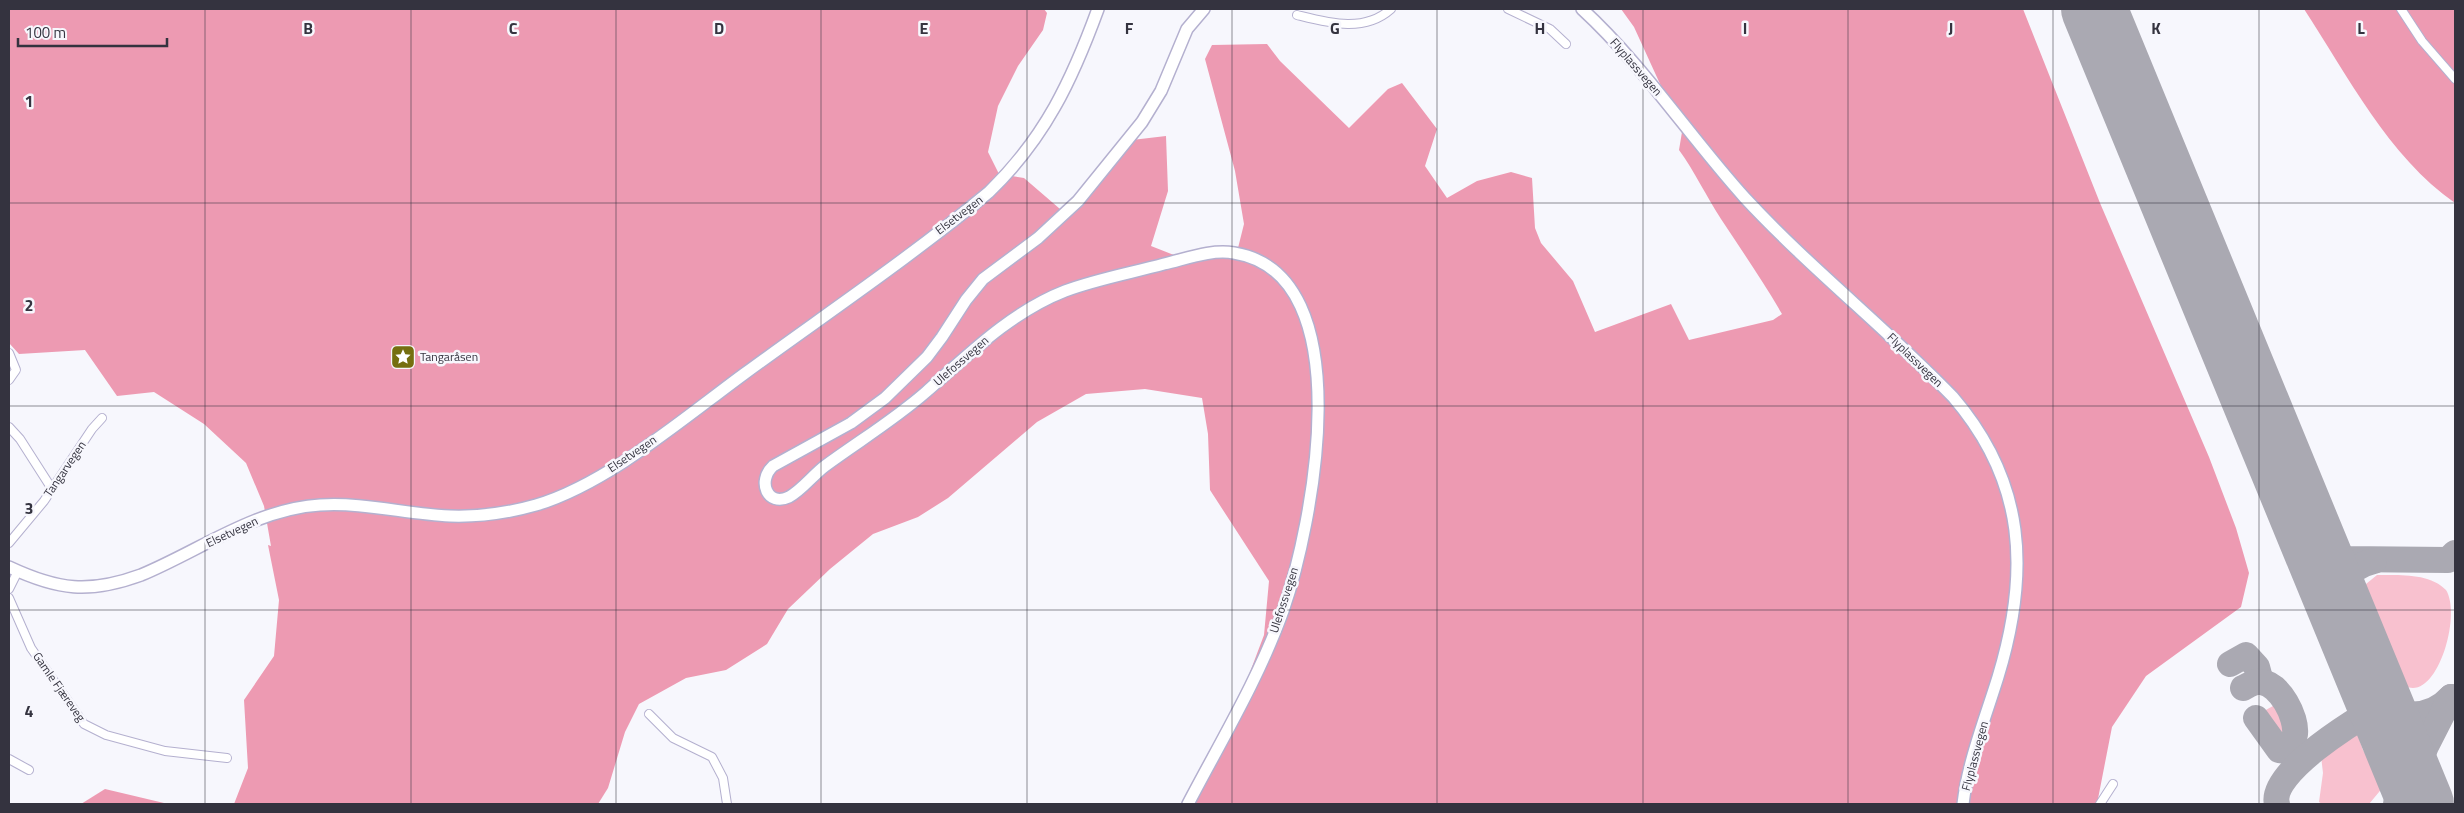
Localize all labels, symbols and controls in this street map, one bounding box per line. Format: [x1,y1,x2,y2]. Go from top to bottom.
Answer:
scale bar [18,15,166,47]
text: B [303,16,313,40]
text: C [509,16,518,40]
text: D [714,16,724,40]
text: E [920,16,929,40]
text: F [1125,16,1134,40]
text: G [1330,16,1340,40]
text: H [1535,16,1545,40]
text: I [1743,16,1747,40]
text: J [1949,16,1953,40]
text: K [2151,16,2161,40]
text: L [2357,16,2365,40]
text: 100 m [25,21,66,44]
street label: Flyplassvegen [1606,33,1667,100]
text: 1 [25,89,33,113]
street label: Elsetvegen [931,190,987,239]
text: 2 [25,293,33,317]
street label: Flyplassvegen [1883,328,1948,391]
street label: Ulefossvegen [929,331,993,390]
place icon: Tangaråsen [390,344,416,370]
place label: Tangaråsen [420,347,478,366]
street label: Elsetvegen [603,430,660,477]
street label: Tangarvegen [39,437,90,501]
text: 3 [25,496,33,520]
street label: Elsetvegen [203,511,261,552]
street label: Ulefossvegen [1264,564,1303,635]
street label: Gamle Fjæreveg [28,648,91,725]
text: 4 [25,699,34,723]
street label: Flyplassvegen [1956,719,1993,793]

